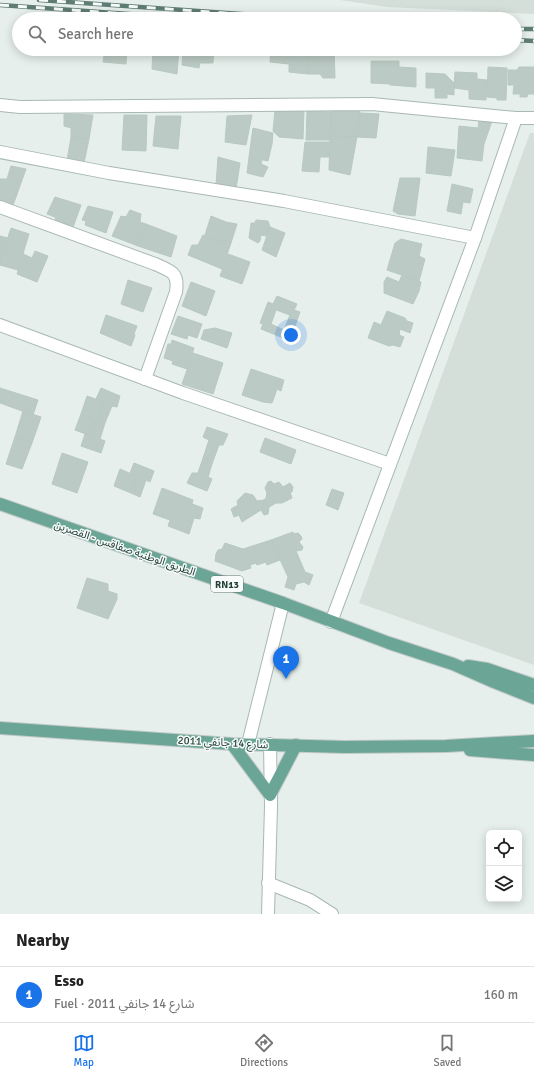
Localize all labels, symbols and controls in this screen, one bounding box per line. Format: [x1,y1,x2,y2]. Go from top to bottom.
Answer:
search box [12,12,522,56]
icon: search [26,23,48,45]
text: Search here [58,25,134,43]
your location [281,325,301,345]
street label: الطريق الوطنية صفاقس - القصرين [52,518,197,579]
road number: RN13 [211,576,243,592]
pin: 1 [273,646,299,679]
street label: شارع 14 جانفي 2011 [177,734,269,754]
map controls [486,830,522,902]
button: locate [486,830,522,866]
button: layers [486,866,522,902]
text: Nearby [16,930,69,951]
text: Esso [54,972,84,990]
text: 1 [25,987,33,1003]
text: 160 m [484,987,518,1003]
text: Fuel · شارع 14 جانفي 2011 [54,996,195,1012]
tab: Map [73,1032,95,1069]
tab: Directions [240,1032,288,1069]
tab: Saved [434,1032,461,1069]

